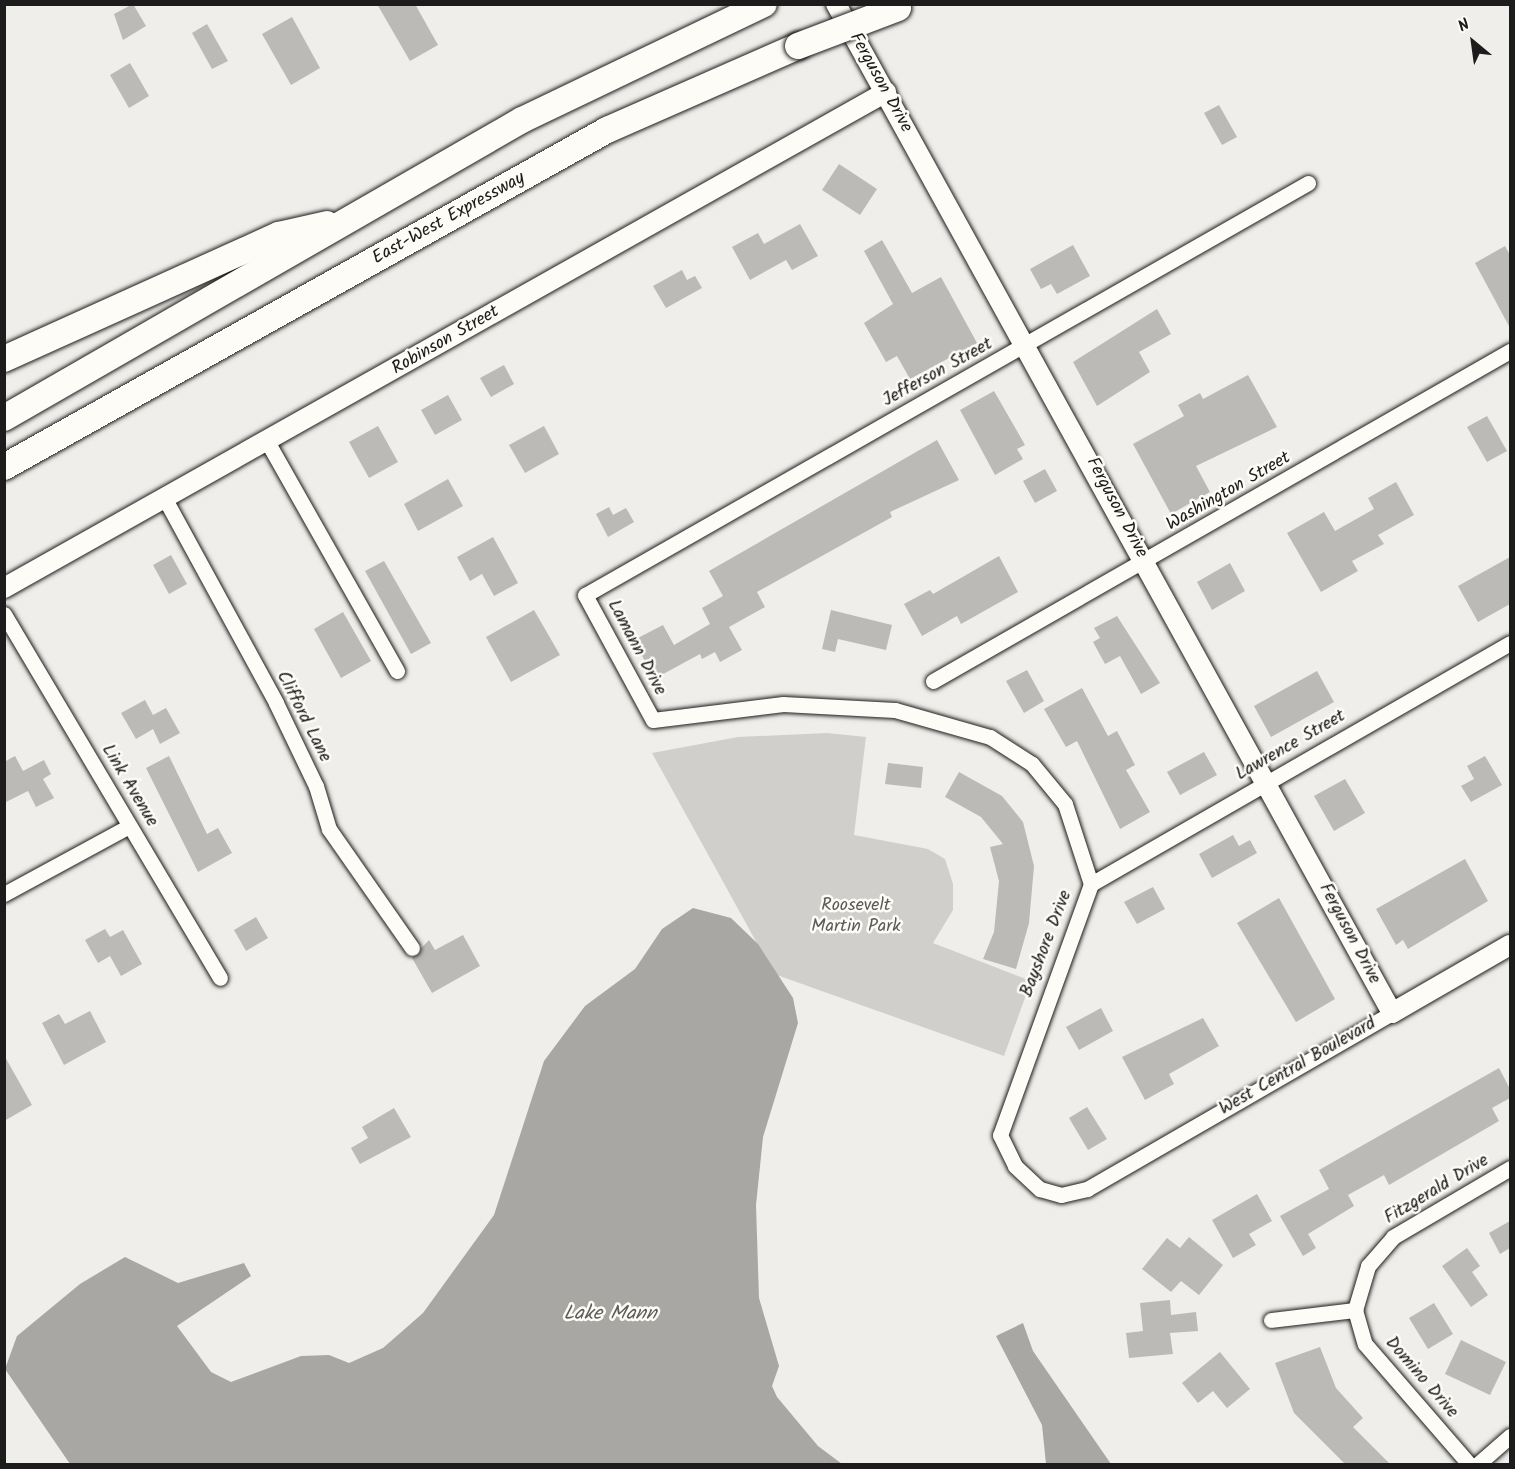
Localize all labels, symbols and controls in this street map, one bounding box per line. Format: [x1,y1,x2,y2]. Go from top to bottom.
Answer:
north arrow [1443,12,1503,72]
text: N [1454,12,1475,39]
street label: Ferguson Drive [844,29,916,137]
street label: East-West Expressway [369,168,529,270]
street label: Robinson Street [389,302,503,380]
street label: Jefferson Street [879,334,997,412]
street label: Washington Street [1163,448,1295,536]
street label: Ferguson Drive [1080,454,1152,562]
street label: Lamann Drive [602,597,670,699]
street label: Clifford Lane [271,668,335,766]
street label: Lawrence Street [1232,706,1350,786]
street label: Link Avenue [96,741,162,831]
street label: Ferguson Drive [1313,880,1385,988]
street label: Bayshore Drive [1017,888,1077,1000]
park label: Roosevelt Martin Park [811,896,901,938]
street label: West Central Boulevard [1216,1013,1380,1121]
street label: Fitzgerald Drive [1381,1150,1493,1230]
water label: Lake Mann [563,1302,657,1326]
street label: Domino Drive [1380,1333,1462,1423]

